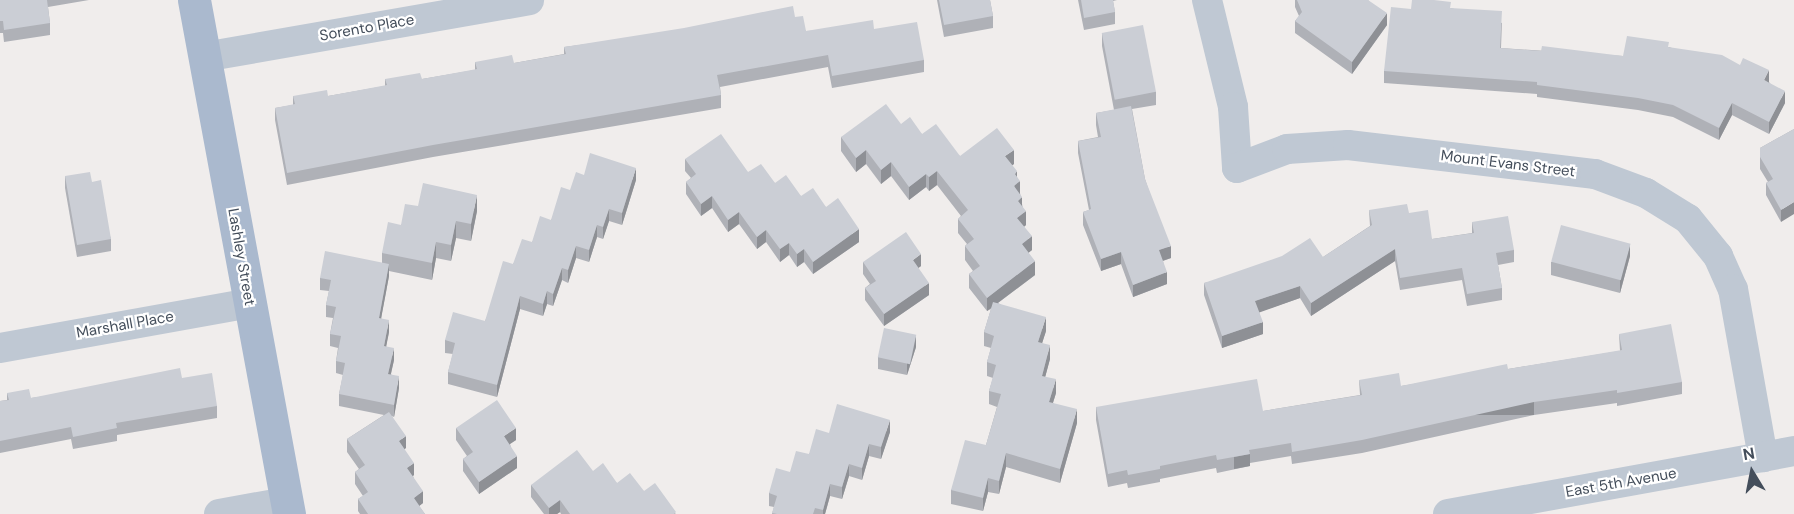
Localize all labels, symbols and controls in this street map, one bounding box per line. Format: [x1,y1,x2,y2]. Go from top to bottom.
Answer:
street label: Sorento Place [318,11,416,45]
street label: Mount Evans Street [1440,147,1576,181]
street label: Lashley Street [224,207,258,307]
street label: Marshall Place [75,308,175,342]
north arrow [1722,442,1782,502]
text: N [1741,442,1756,465]
street label: East 5th Avenue [1564,464,1678,502]

